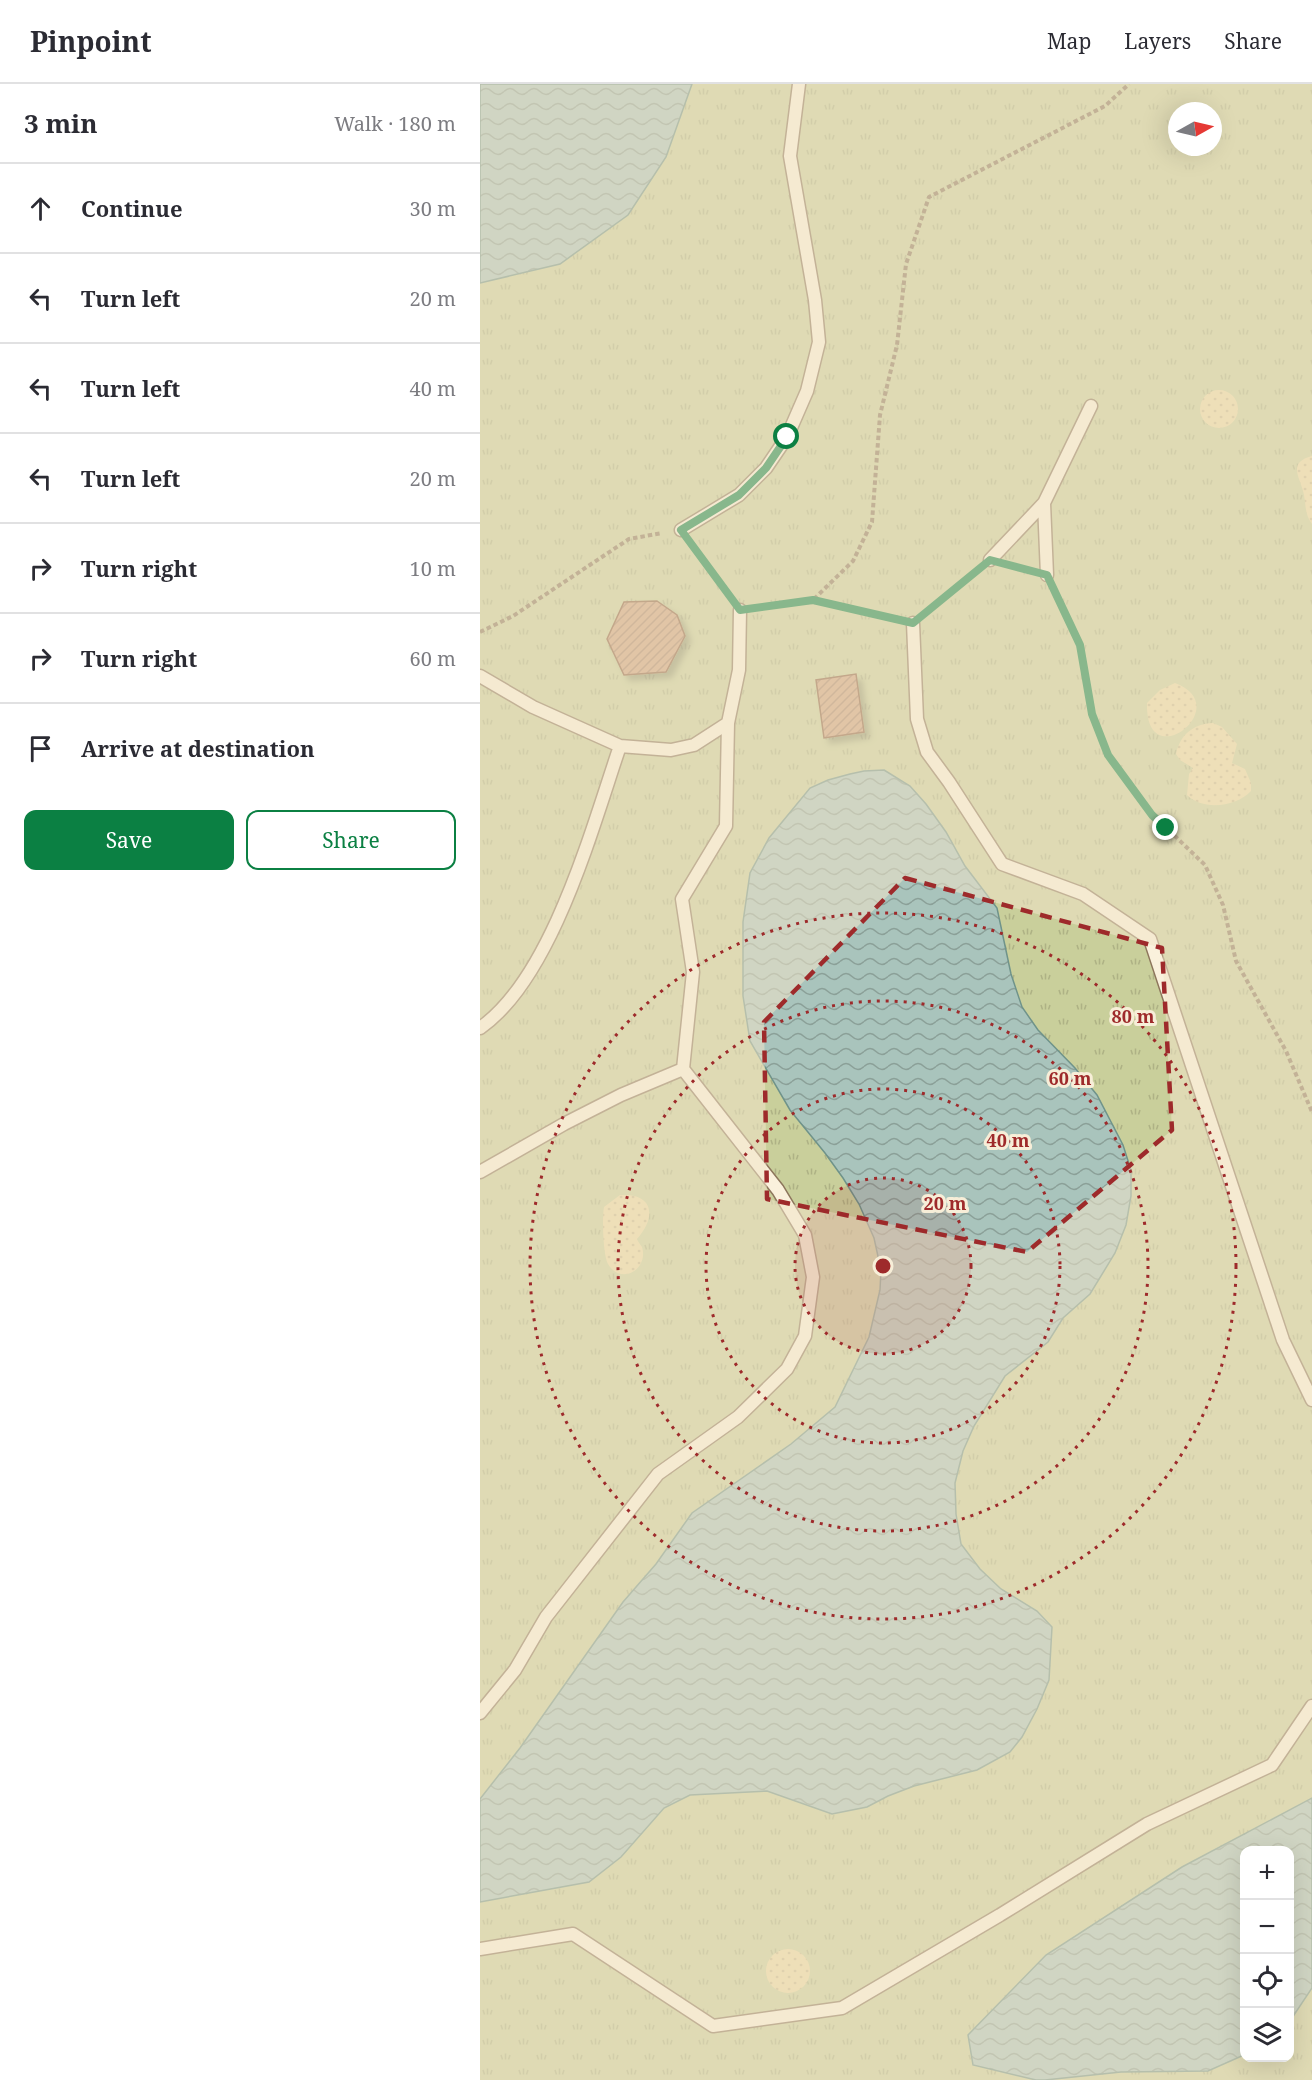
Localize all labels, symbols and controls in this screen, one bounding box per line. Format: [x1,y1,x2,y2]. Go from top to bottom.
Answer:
text: Pinpoint [30,22,152,60]
text: Map [1047,27,1091,55]
text: Layers [1124,27,1191,55]
text: Share [1224,27,1282,55]
north arrow [1168,102,1222,156]
text: 3 min [24,105,98,141]
text: Walk · 180 m [334,110,456,137]
icon: ahead [24,192,57,225]
text: Continue [81,193,183,223]
text: 30 m [410,195,456,222]
icon: left [24,282,57,315]
text: Turn left [81,283,180,313]
text: 20 m [410,285,456,312]
icon: left [24,372,57,405]
text: Turn left [81,373,180,403]
text: 40 m [410,375,456,402]
route start [773,423,799,449]
icon: left [24,462,57,495]
text: Turn left [81,463,180,493]
text: 20 m [410,465,456,492]
icon: right [24,552,57,585]
text: Turn right [81,553,197,583]
text: 10 m [410,555,456,582]
icon: right [24,642,57,675]
text: Turn right [81,643,197,673]
text: 60 m [410,645,456,672]
icon: arrive [24,732,57,765]
text: Arrive at destination [81,733,315,763]
button: Save [24,810,234,870]
button: Share [246,810,456,870]
route end [1152,814,1178,840]
text: 80 m [1112,1004,1155,1028]
text: 60 m [1049,1066,1092,1090]
text: 40 m [987,1128,1030,1152]
text: 20 m [924,1191,967,1215]
centre of rings [873,1256,893,1276]
map controls [1240,1846,1294,2062]
button: + [1240,1846,1294,1900]
button: − [1240,1900,1294,1954]
button: locate [1240,1954,1294,2008]
button: layers [1240,2008,1294,2062]

